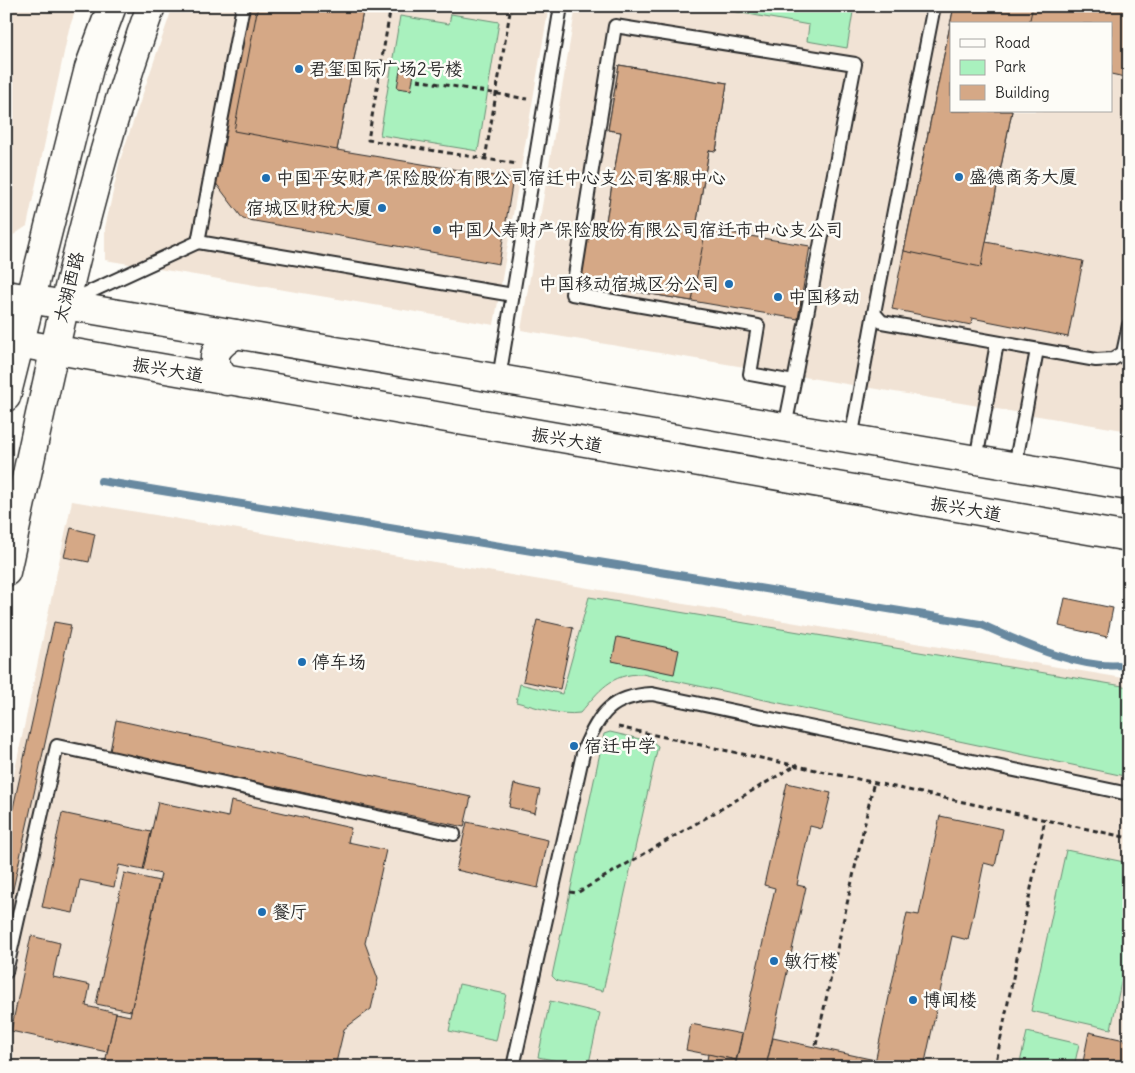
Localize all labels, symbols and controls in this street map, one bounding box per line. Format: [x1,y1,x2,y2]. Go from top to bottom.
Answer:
legend [950,22,1112,112]
text: Road [995,33,1030,52]
place label: 君玺国际广场2号楼 [309,57,463,80]
text: Park [995,57,1026,76]
marker: 君玺国际广场2号楼 [293,63,305,75]
text: Building [995,83,1050,102]
place label: 盛德商务大厦 [969,165,1077,188]
place label: 中国平安财产保险股份有限公司宿迁中心支公司客服中心 [276,166,726,189]
marker: 盛德商务大厦 [953,171,965,183]
marker: 中国平安财产保险股份有限公司宿迁中心支公司客服中心 [260,172,272,184]
place label: 宿城区财税大厦 [246,196,372,219]
marker: 宿城区财税大厦 [376,202,388,214]
place label: 中国人寿财产保险股份有限公司宿迁市中心支公司 [447,218,843,241]
marker: 中国人寿财产保险股份有限公司宿迁市中心支公司 [431,224,443,236]
street label: 太湖西路 [49,249,88,325]
place label: 中国移动宿城区分公司 [539,272,719,295]
marker: 中国移动宿城区分公司 [723,278,735,290]
place label: 中国移动 [788,285,860,308]
marker: 中国移动 [772,291,784,303]
street label: 振兴大道 [131,352,206,387]
street label: 振兴大道 [530,422,605,457]
street label: 振兴大道 [929,491,1004,526]
place label: 停车场 [312,650,366,673]
marker: 停车场 [296,656,308,668]
place label: 宿迁中学 [584,734,656,757]
marker: 宿迁中学 [568,740,580,752]
place label: 餐厅 [272,900,308,923]
marker: 餐厅 [256,906,268,918]
place label: 敏行楼 [784,949,838,972]
marker: 敏行楼 [768,955,780,967]
place label: 博闻楼 [923,988,977,1011]
marker: 博闻楼 [907,994,919,1006]

